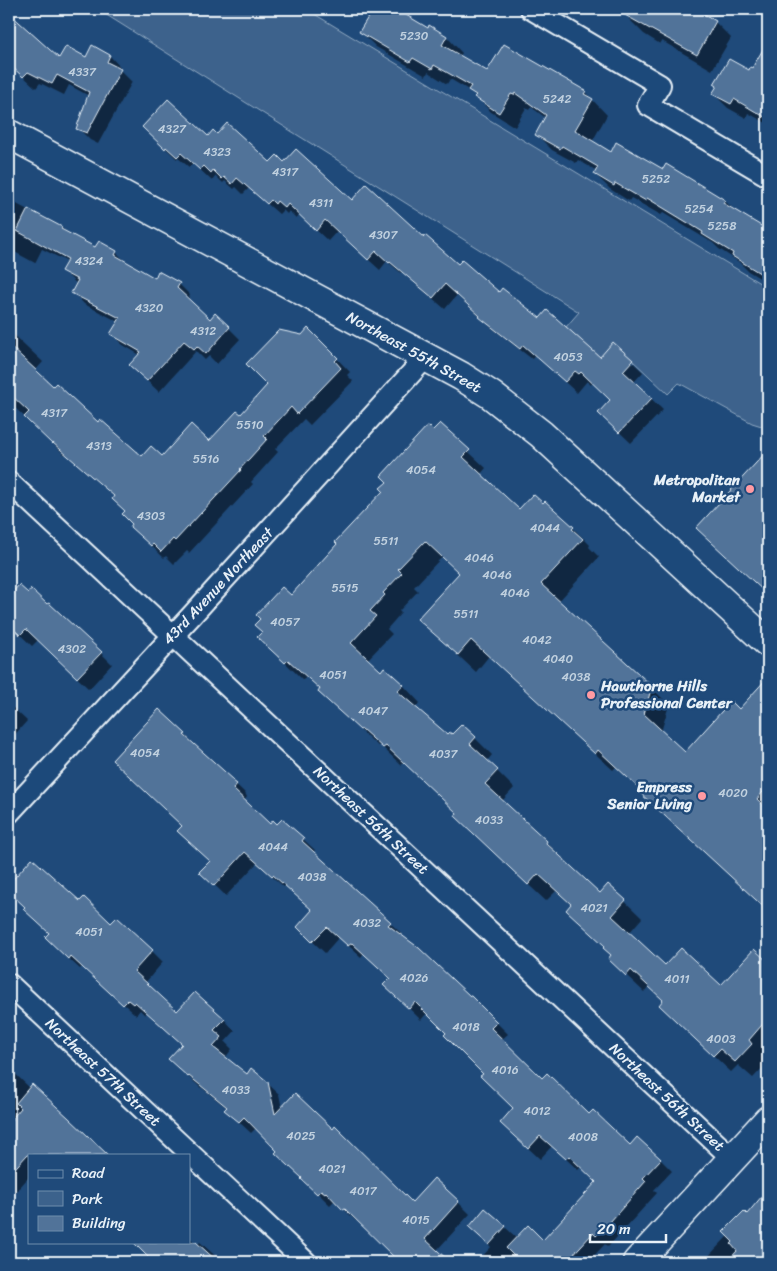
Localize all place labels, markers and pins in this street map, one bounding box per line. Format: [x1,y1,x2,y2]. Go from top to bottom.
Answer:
place label: Metropolitan Market [653,467,741,510]
marker: Metropolitan Market [744,483,756,495]
place label: Hawthorne Hills Professional Center [600,673,734,716]
marker: Hawthorne Hills Professional Center [585,689,597,701]
place label: Empress Senior Living [606,774,693,817]
marker: Empress Senior Living [696,790,708,802]

